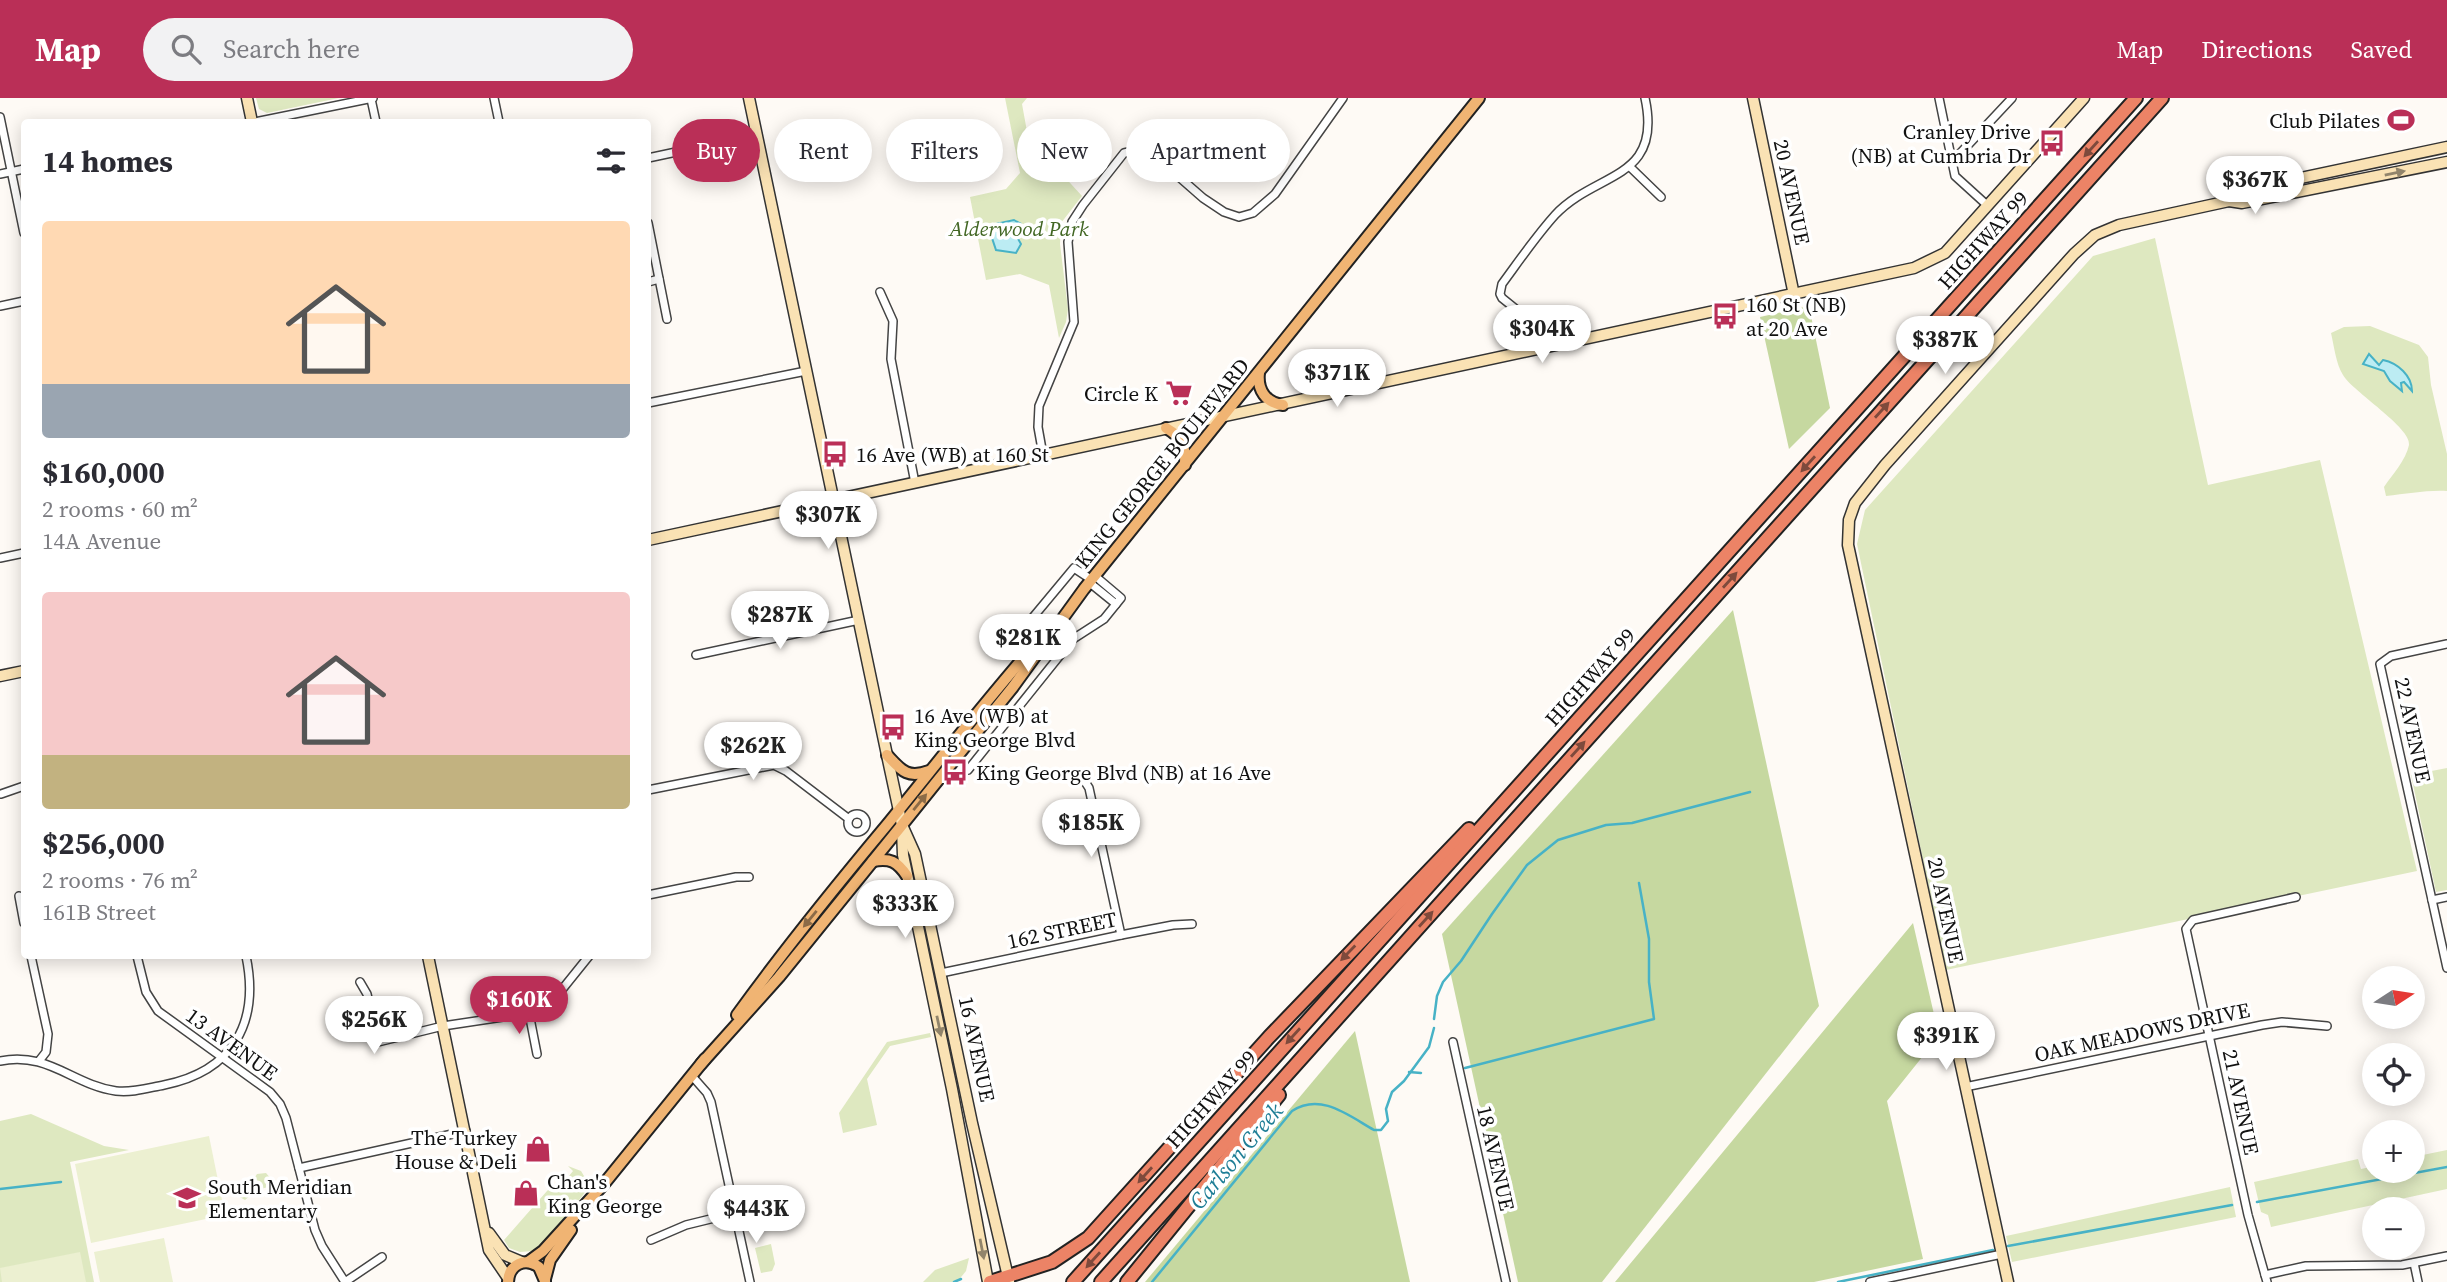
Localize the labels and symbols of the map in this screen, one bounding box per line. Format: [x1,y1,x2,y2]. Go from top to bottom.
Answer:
sports icon: Club Pilates [2386,105,2416,135]
place label: Club Pilates [2269,106,2380,135]
place label: Cranley Drive (NB) at Cumbria Dr [1851,117,2031,170]
bus stop icon: Cranley Drive (NB) at Cumbria Dr [2037,128,2067,158]
street label: 20 AVENUE [1767,137,1817,247]
one-way arrow [2083,140,2099,157]
pin: $367K [2206,156,2304,216]
one-way arrow [2384,167,2406,178]
street label: HIGHWAY 99 [1931,185,2035,295]
park label: Alderwood Park [948,214,1089,243]
place label: 160 St (NB) at 20 Ave [1746,290,1847,343]
bus stop icon: 160 St (NB) at 20 Ave [1710,301,1740,331]
pin: $304K [1493,306,1591,365]
pin: $387K [1896,316,1994,376]
pin: $371K [1288,350,1386,409]
street label: KING GEORGE BOULEVARD [1068,352,1256,574]
supermarket icon: Circle K [1164,378,1194,408]
place label: Circle K [1084,379,1158,408]
one-way arrow [1873,402,1889,419]
bus stop icon: 16 Ave (WB) at 160 St [820,439,850,469]
place label: 16 Ave (WB) at 160 St [856,440,1049,469]
one-way arrow [1800,455,1816,472]
pin: $307K [779,491,877,551]
one-way arrow [1722,571,1737,588]
pin: $287K [731,592,829,651]
pin: $281K [979,614,1077,674]
street label: HIGHWAY 99 [1538,622,1642,732]
street label: 22 AVENUE [2388,675,2438,785]
place label: 16 Ave (WB) at King George Blvd [914,701,1075,754]
bus stop icon: 16 Ave (WB) at King George Blvd [878,712,908,742]
pin: $262K [704,722,802,782]
one-way arrow [1570,740,1586,758]
bus stop icon: King George Blvd (NB) at 16 Ave [940,757,970,787]
place label: King George Blvd (NB) at 16 Ave [976,758,1271,787]
one-way arrow [913,794,928,812]
pin: $185K [1042,800,1140,859]
street label: 20 AVENUE [1921,855,1971,965]
pin: $333K [856,880,954,940]
street label: 162 STREET [1005,904,1120,956]
one-way arrow [803,911,818,928]
one-way arrow [1418,911,1434,928]
one-way arrow [1340,945,1357,962]
north arrow [2362,966,2426,1029]
pin: $160K [470,976,568,1036]
street label: 16 AVENUE [952,994,1002,1104]
street label: OAK MEADOWS DRIVE [2032,995,2252,1069]
pin: $256K [325,996,423,1056]
street label: 13 AVENUE [180,1001,284,1087]
pin: $391K [1897,1012,1995,1072]
one-way arrow [934,1015,945,1037]
one-way arrow [1286,1027,1302,1044]
street label: HIGHWAY 99 [1159,1044,1263,1154]
street label: 21 AVENUE [2216,1047,2266,1157]
water label: Carlson Creek [1182,1096,1290,1216]
street label: 18 AVENUE [1470,1103,1522,1213]
place label: The Turkey House & Deli [395,1123,517,1176]
shop icon: The Turkey House & Deli [523,1134,553,1164]
place label: Chan's King George [547,1167,662,1220]
one-way arrow [1138,1167,1153,1184]
place label: South Meridian Elementary [208,1172,353,1225]
shop icon: Chan's King George [511,1178,541,1208]
school or university icon: South Meridian Elementary [172,1183,202,1213]
pin: $443K [707,1186,805,1245]
one-way arrow [977,1238,988,1260]
one-way arrow [1085,1252,1101,1269]

